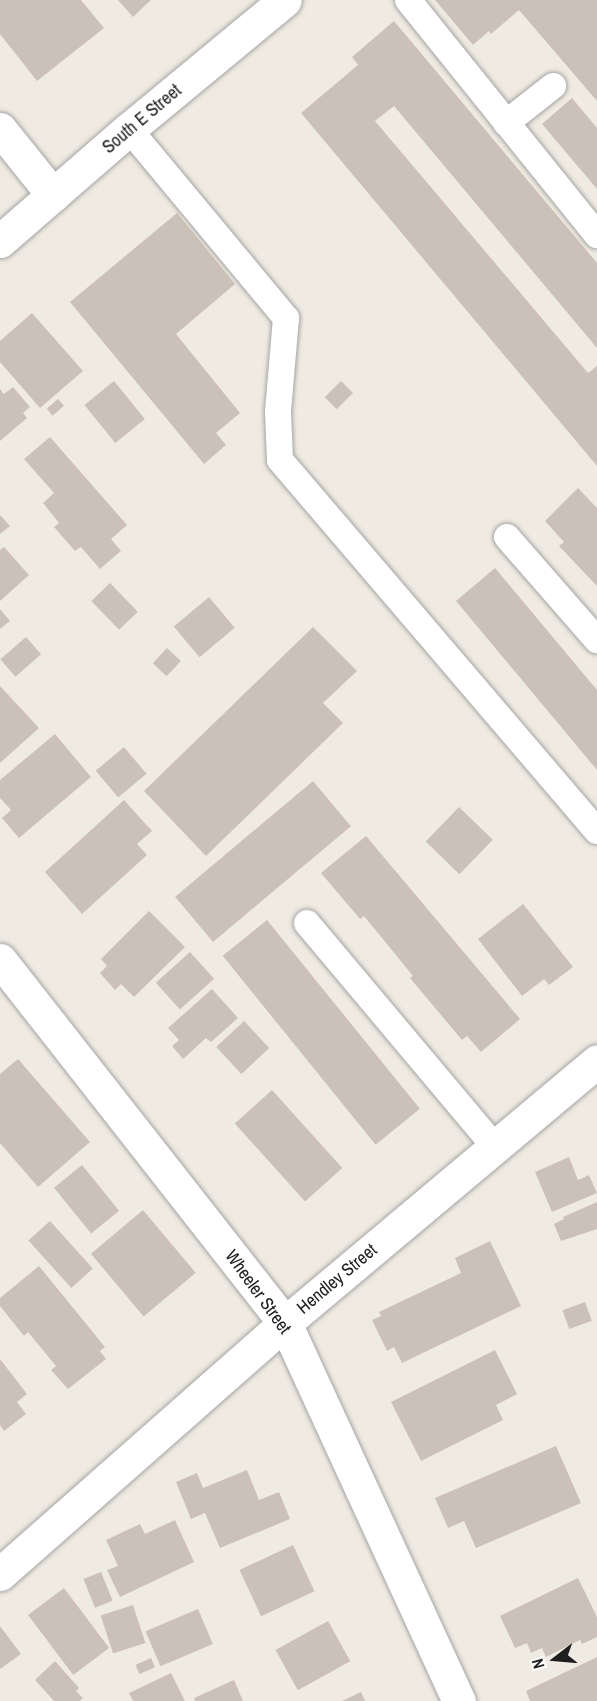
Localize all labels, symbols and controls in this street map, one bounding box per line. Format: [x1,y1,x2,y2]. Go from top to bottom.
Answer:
street label: South E Street [98,80,186,158]
street label: Hendley Street [293,1239,381,1319]
street label: Wheeler Street [220,1246,296,1338]
north arrow [525,1629,585,1689]
text: N [526,1656,550,1672]

